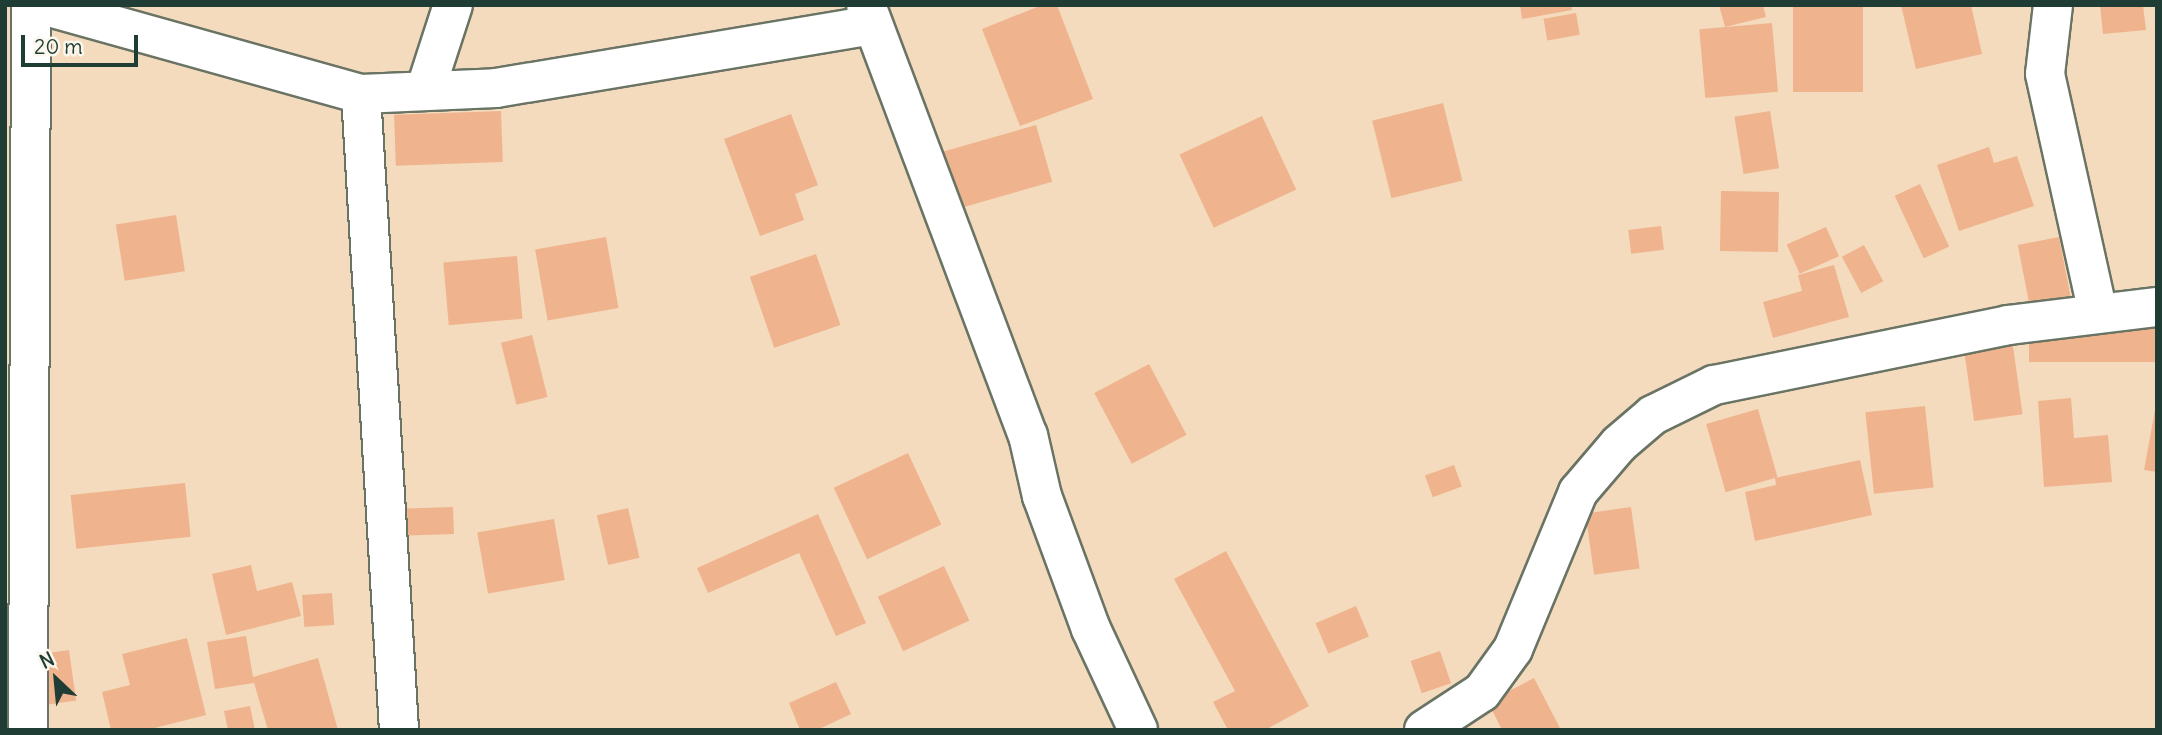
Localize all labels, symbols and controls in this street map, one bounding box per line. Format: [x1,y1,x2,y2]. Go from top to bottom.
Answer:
scale bar [24,21,142,65]
text: 20 m [34,33,83,60]
north arrow [21,644,91,714]
text: N [36,646,58,674]

